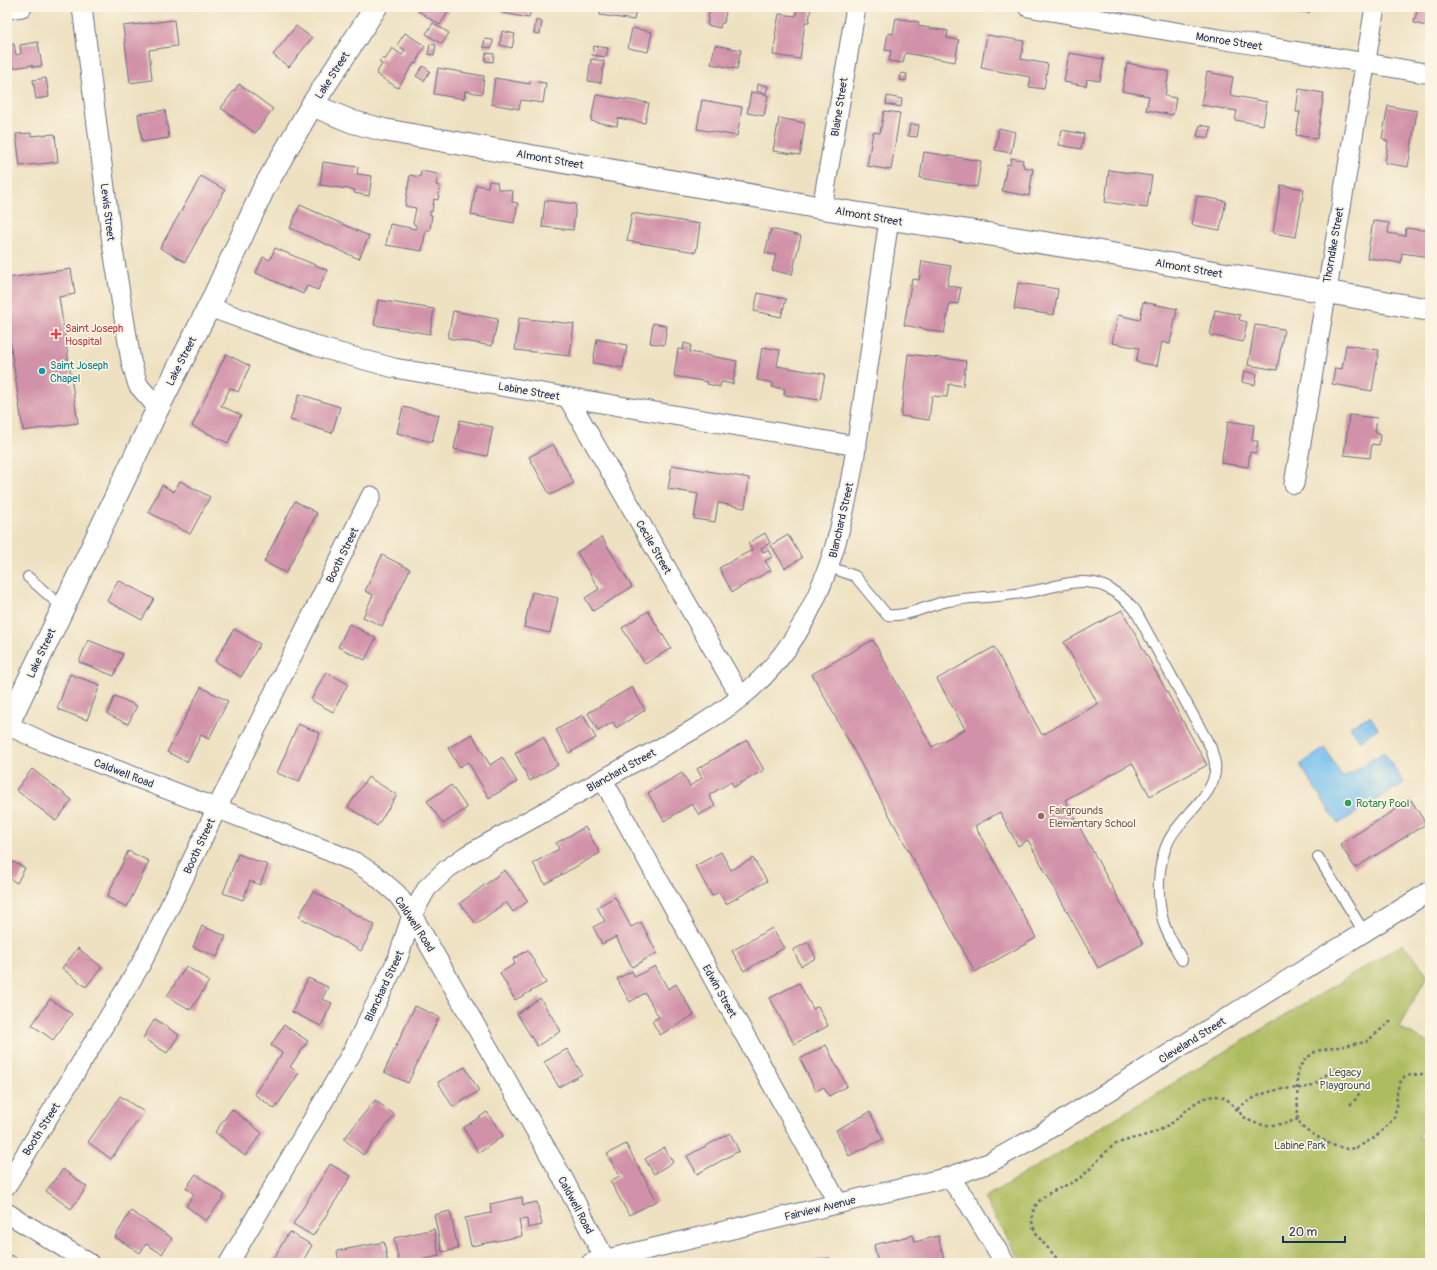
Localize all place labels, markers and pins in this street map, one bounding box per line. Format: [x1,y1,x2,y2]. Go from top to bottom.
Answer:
place label: Saint Joseph Hospital [65,322,123,348]
marker: Saint Joseph Hospital [50,328,62,340]
place label: Saint Joseph Chapel [50,359,108,385]
marker: Saint Joseph Chapel [37,366,47,376]
place label: Rotary Pool [1356,797,1409,810]
marker: Rotary Pool [1343,798,1353,808]
place label: Fairgrounds Elementary School [1049,804,1136,830]
marker: Fairgrounds Elementary School [1036,811,1046,821]

